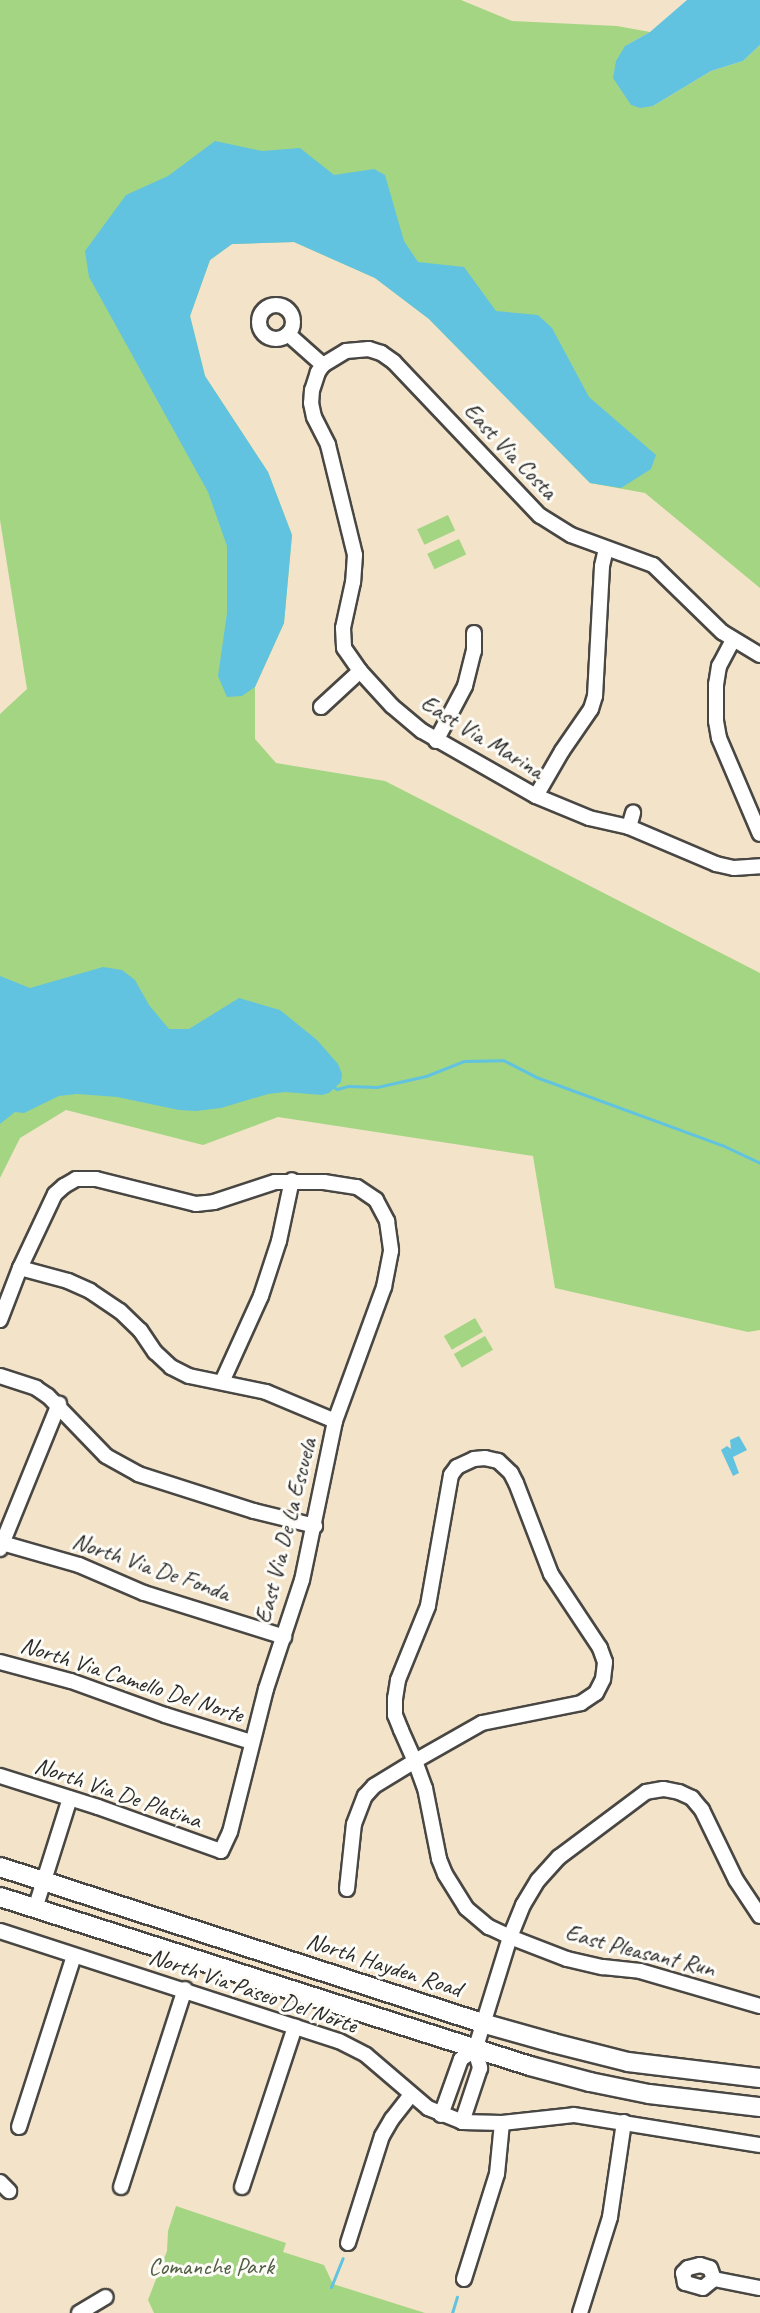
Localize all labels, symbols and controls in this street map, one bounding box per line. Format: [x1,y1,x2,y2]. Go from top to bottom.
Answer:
street label: East Via Costa [457,397,563,505]
street label: East Via Marina [415,689,549,785]
street label: East Via De La Escuela [249,1435,323,1627]
street label: North Via De Fonda [69,1527,233,1607]
street label: North Via Camello Del Norte [17,1630,247,1730]
street label: North Via De Platina [31,1751,205,1835]
street label: East Pleasant Run [563,1919,717,1983]
street label: North Hayden Road [303,1926,465,2004]
street label: North Via Paseo Del Norte [145,1942,361,2040]
park label: Comanche Park [148,2253,274,2281]

